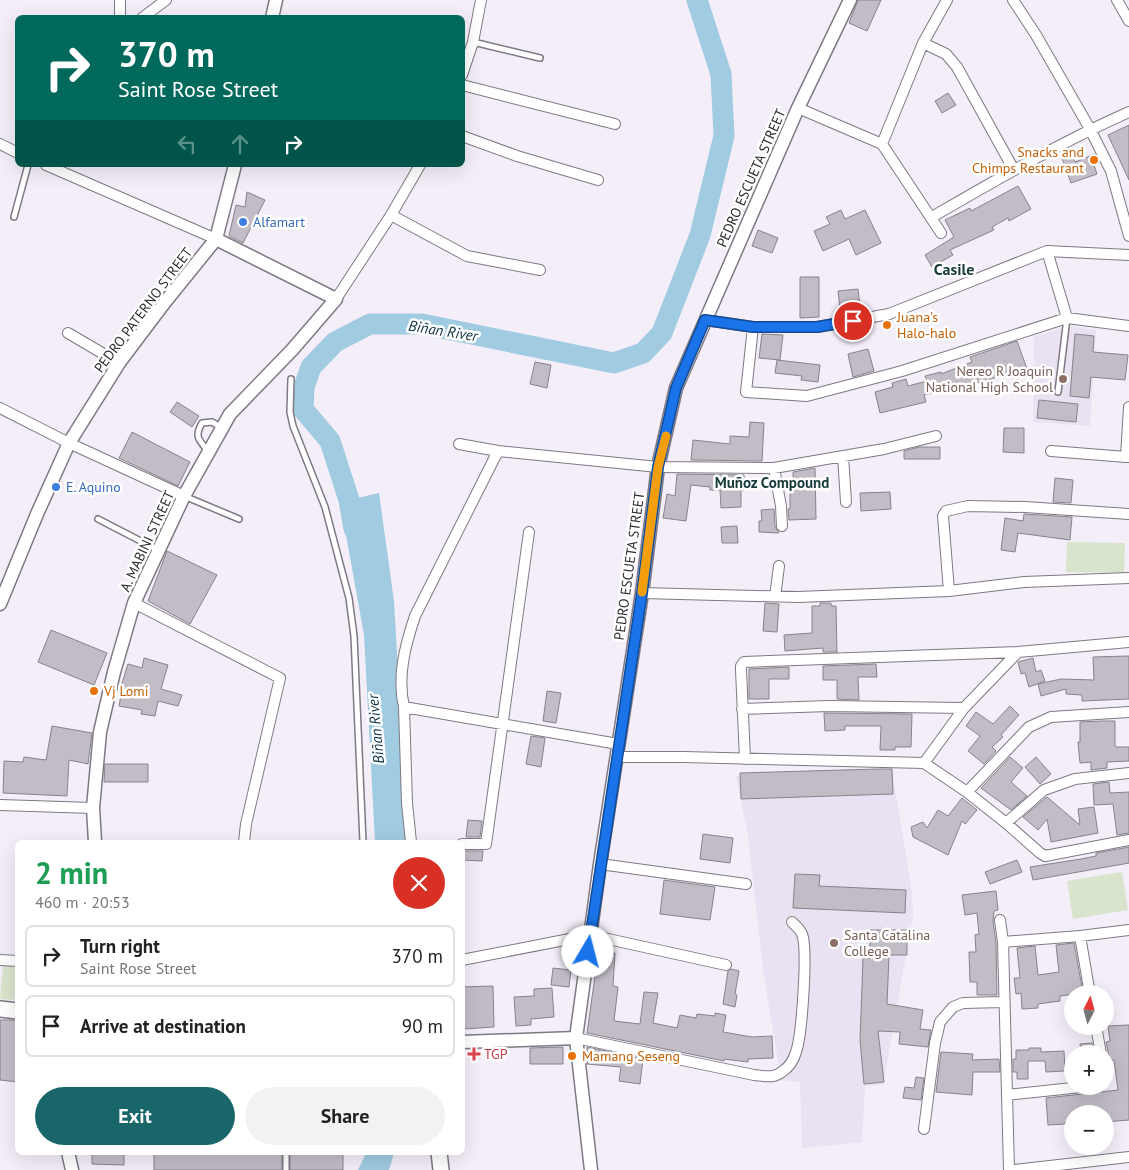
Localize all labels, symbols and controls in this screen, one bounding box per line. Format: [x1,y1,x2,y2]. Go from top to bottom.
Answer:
text: 370 m [118,31,215,77]
icon: right [35,35,100,100]
text: Saint Rose Street [118,75,278,103]
street label: PEDRO ESCUETA STREET [712,106,790,250]
icon: left [173,130,201,158]
icon: ahead [226,130,254,158]
icon: right [279,130,307,158]
place label: Snacks and Chimps Restaurant [972,143,1084,177]
marker: Snacks and Chimps Restaurant [1088,154,1100,166]
place label: Alfamart [253,213,305,231]
marker: Alfamart [237,216,249,228]
street label: PEDRO PATERNO STREET [90,244,196,376]
district label: Casile [934,259,974,279]
pin [832,300,874,342]
icon: arrive [839,307,867,335]
place label: Juana's Halo-halo [896,308,956,342]
water label: Biñan River [407,316,480,346]
marker: Juana's Halo-halo [881,319,893,331]
place label: Nereo R Joaquin National High School [926,362,1053,396]
marker: Nereo R Joaquin National High School [1057,373,1069,385]
district label: Muñoz Compound [715,473,829,492]
place label: E. Aquino [66,478,121,496]
marker: E. Aquino [50,481,62,493]
street label: A. MABINI STREET [116,487,178,594]
street label: PEDRO ESCUETA STREET [610,490,648,641]
place label: Vj Lomi [103,682,148,700]
marker: Vj Lomi [88,685,100,697]
water label: Biñan River [363,692,388,765]
text: 2 min [35,853,108,892]
button: close [393,857,445,909]
text: 460 m · 20:53 [35,892,130,912]
position arrow [561,925,613,977]
place label: Santa Catalina College [844,926,930,960]
text: Turn right [80,934,160,958]
marker: Santa Catalina College [828,937,840,949]
icon: right [37,942,65,970]
text: 370 m [391,944,443,968]
text: Saint Rose Street [80,958,197,978]
north arrow [1064,985,1114,1035]
map controls [1064,985,1114,1155]
icon: arrive [37,1012,65,1040]
text: Arrive at destination [80,1014,246,1038]
text: 90 m [402,1014,443,1038]
place label: TGP [484,1045,508,1063]
button: + [1064,1045,1114,1095]
place label: Mamang Seseng [582,1047,680,1065]
marker: TGP [468,1048,480,1060]
marker: Mamang Seseng [566,1050,578,1062]
button: Exit [35,1087,235,1145]
button: Share [245,1087,445,1145]
button: − [1064,1105,1114,1155]

